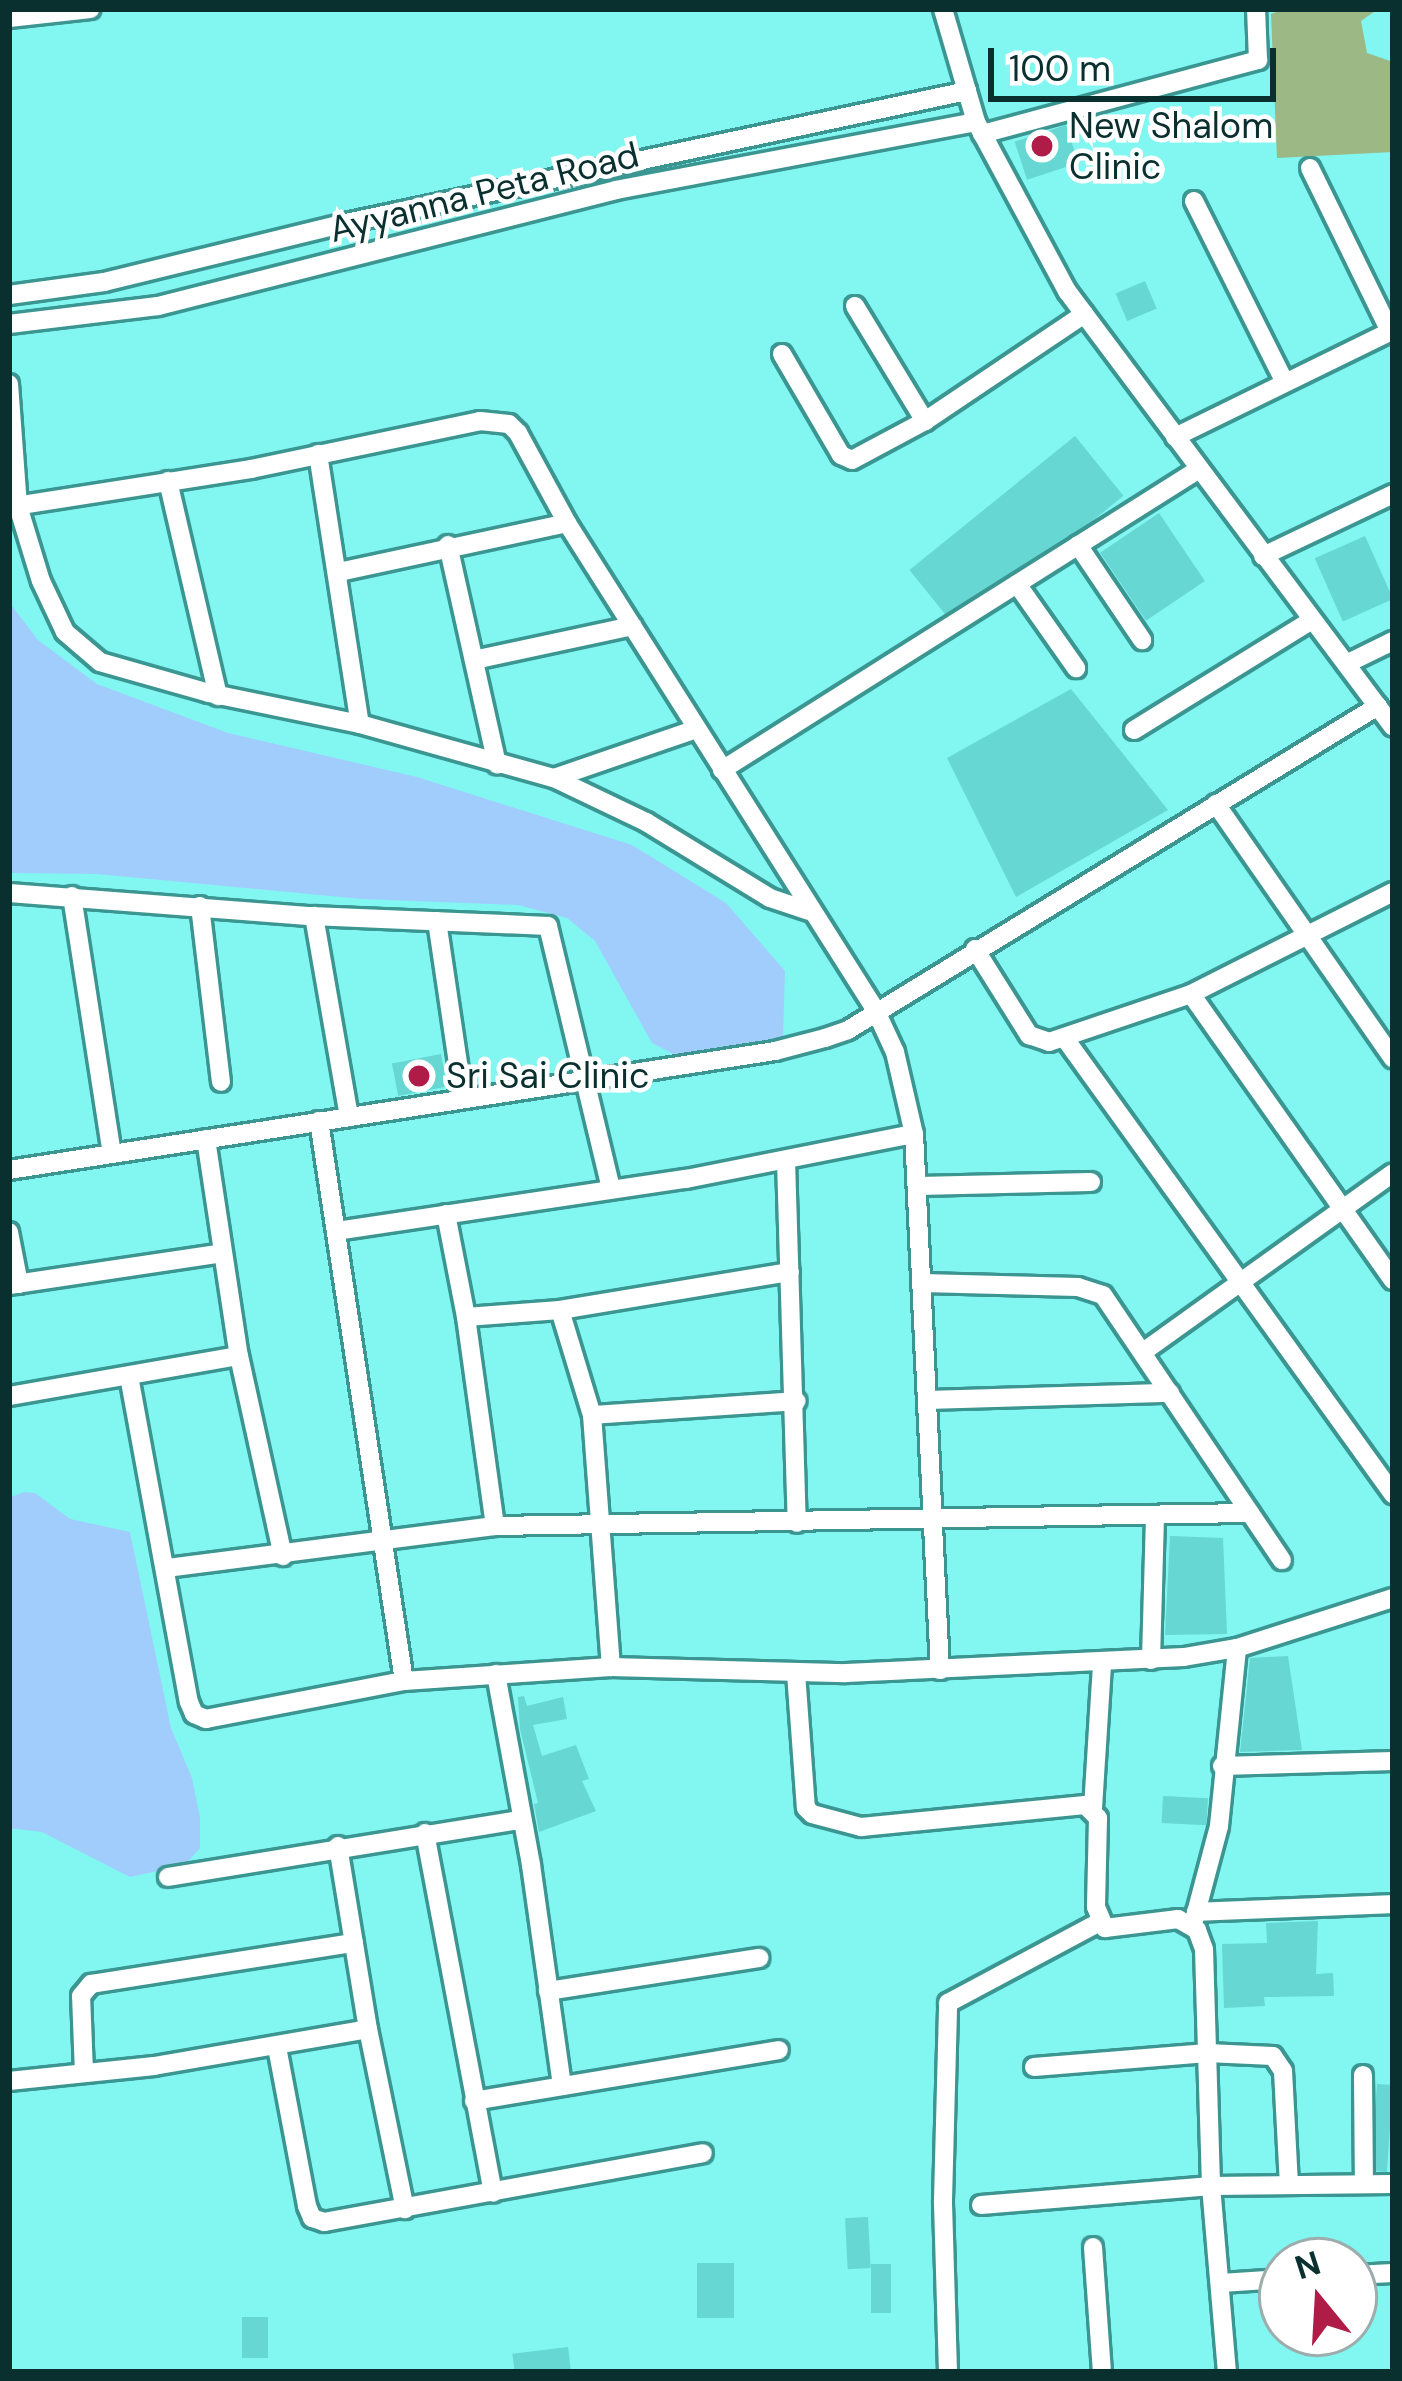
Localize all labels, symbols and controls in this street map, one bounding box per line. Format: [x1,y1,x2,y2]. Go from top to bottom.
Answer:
scale bar [994,24,1282,98]
text: 100 m [1009,45,1111,92]
place label: New Shalom Clinic [1069,103,1273,188]
marker: New Shalom Clinic [1026,130,1058,162]
street label: Ayyanna Peta Road [325,133,643,251]
place label: Sri Sai Clinic [446,1054,649,1098]
marker: Sri Sai Clinic [403,1060,435,1092]
north arrow [1258,2237,1378,2357]
text: N [1290,2241,1326,2289]

